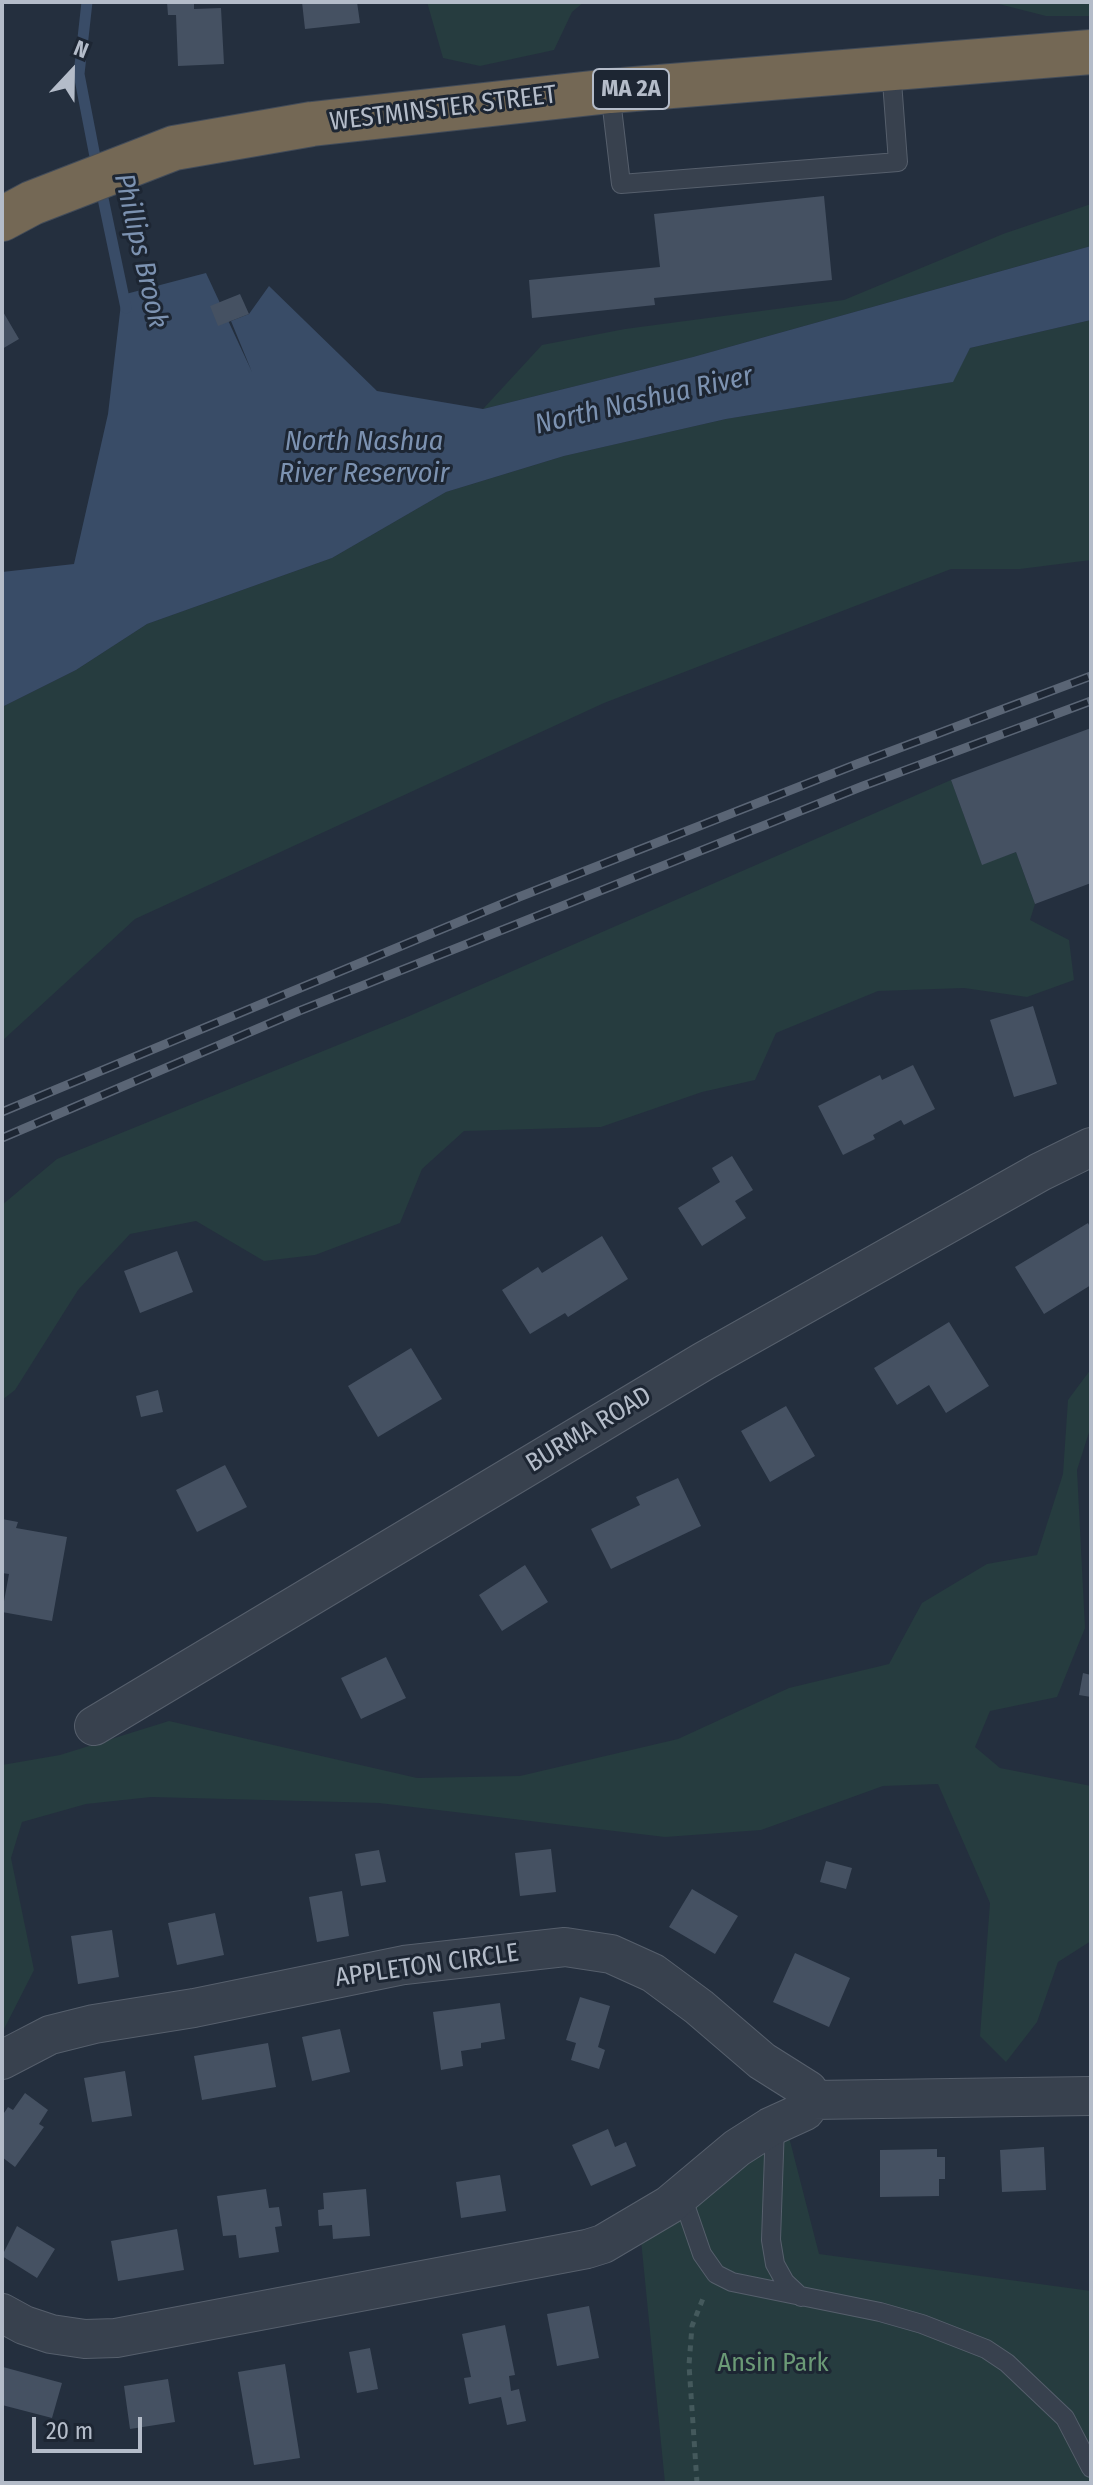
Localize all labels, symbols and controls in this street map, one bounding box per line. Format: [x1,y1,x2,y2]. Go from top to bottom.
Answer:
north arrow [32,32,112,112]
text: N [70,34,92,64]
road number: MA 2A [593,69,669,109]
street label: WESTMINSTER STREET [328,80,558,138]
water label: Phillips Brook [106,170,174,332]
water label: North Nashua River [532,360,756,442]
water label: North Nashua River Reservoir [279,425,449,491]
street label: BURMA ROAD [521,1380,657,1480]
street label: APPLETON CIRCLE [333,1938,521,1994]
park label: Ansin Park [717,2348,829,2380]
scale bar [36,2401,146,2451]
text: 20 m [46,2417,93,2445]

